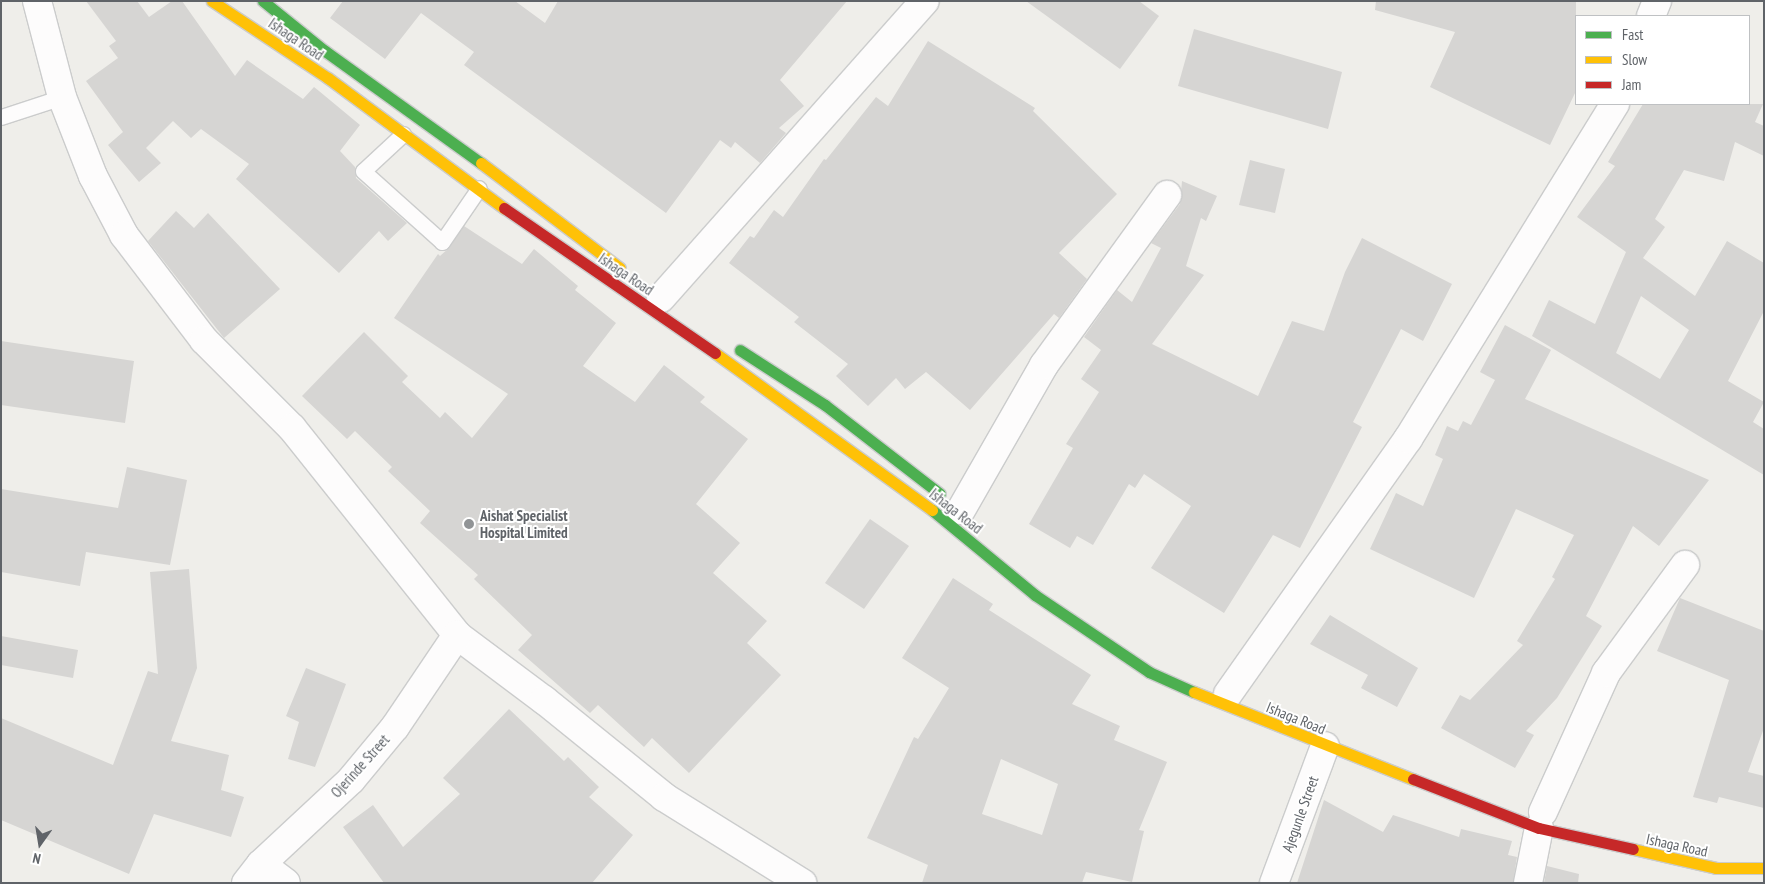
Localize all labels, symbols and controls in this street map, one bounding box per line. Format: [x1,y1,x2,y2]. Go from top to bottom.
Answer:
street label: Ishaga Road [265,14,327,64]
legend [1575,15,1750,105]
text: Fast [1622,25,1643,44]
text: Slow [1622,50,1647,69]
text: Jam [1622,75,1641,94]
street label: Ishaga Road [595,249,657,299]
street label: Ishaga Road [926,485,986,537]
place label: Aishat Specialist Hospital Limited [480,506,568,541]
marker: Aishat Specialist Hospital Limited [462,517,476,531]
street label: Ishaga Road [1264,698,1328,738]
street label: Ojerinde Street [327,731,393,801]
street label: Ajegunle Street [1278,773,1322,855]
north arrow [15,819,65,869]
street label: Ishaga Road [1645,830,1709,860]
text: N [31,849,42,868]

